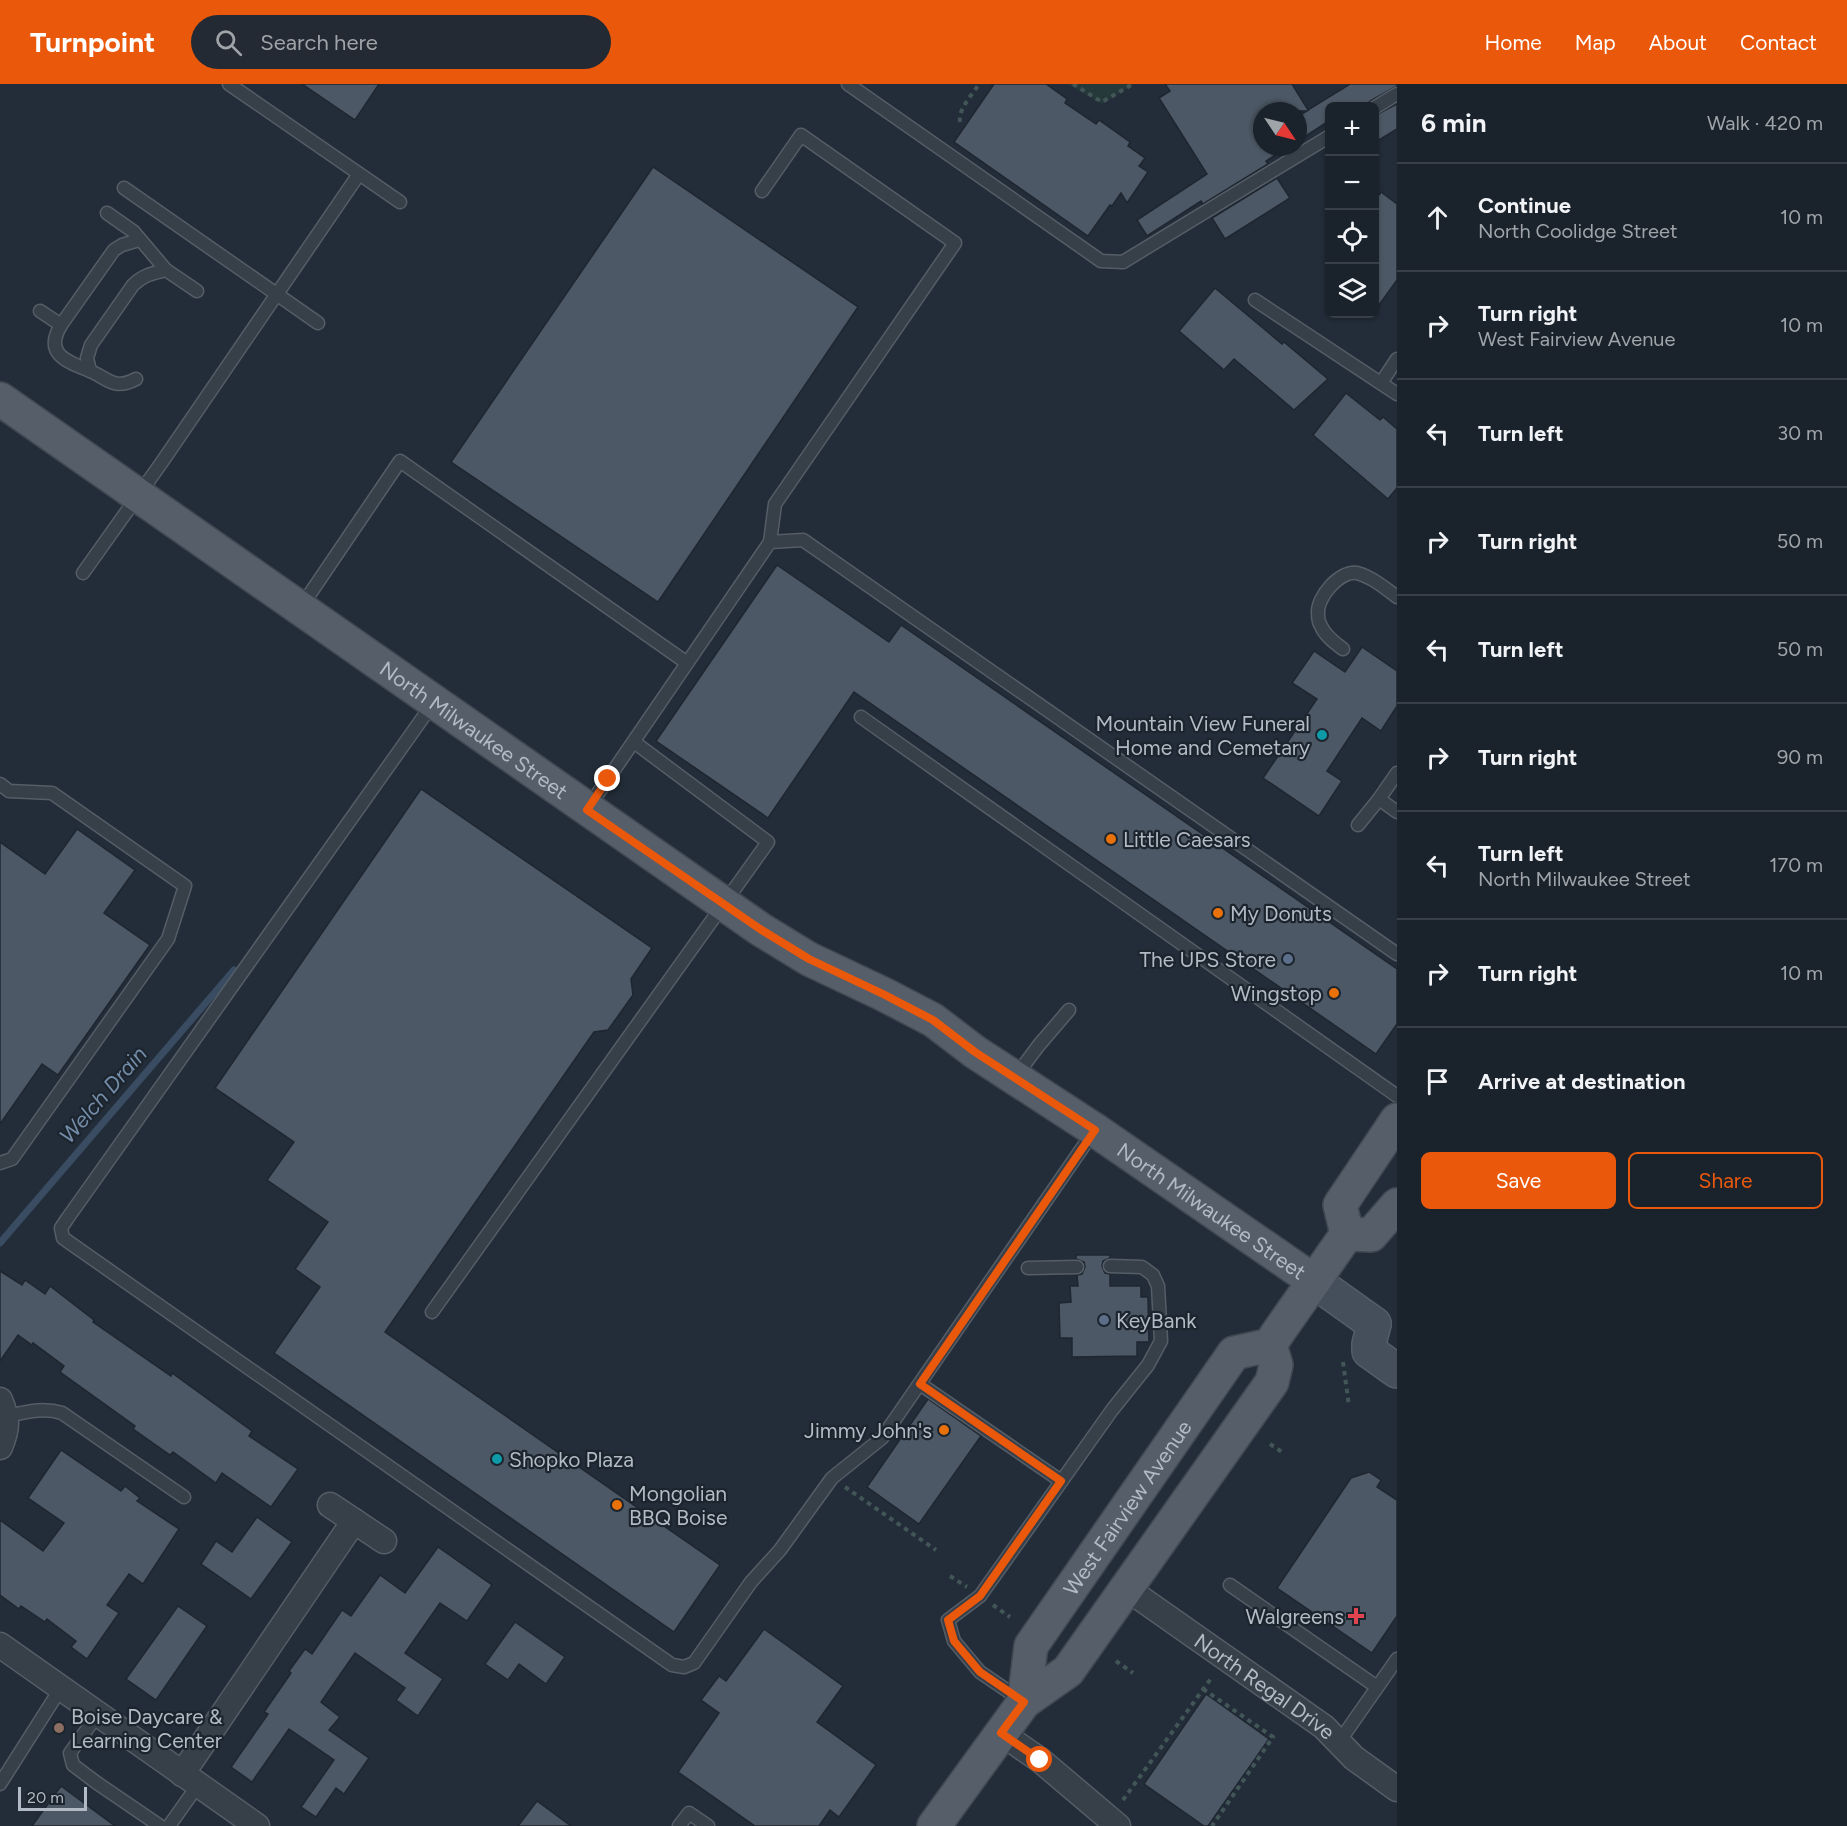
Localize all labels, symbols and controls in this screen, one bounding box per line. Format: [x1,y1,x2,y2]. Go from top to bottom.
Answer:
search box [191,15,611,69]
text: Turnpoint [30,25,155,59]
icon: search [212,26,245,59]
text: Search here [260,29,378,56]
text: Home [1485,30,1542,55]
text: Map [1575,30,1616,55]
text: About [1649,30,1707,55]
text: Contact [1740,30,1817,55]
north arrow [1253,102,1307,156]
map controls [1325,102,1379,318]
button: + [1325,102,1379,156]
text: 6 min [1421,107,1487,139]
text: Walk · 420 m [1707,111,1823,135]
button: − [1325,156,1379,210]
text: Continue [1478,192,1571,219]
icon: ahead [1421,201,1454,234]
text: 10 m [1780,205,1823,229]
button: locate [1325,210,1379,264]
text: North Coolidge Street [1478,219,1677,243]
button: layers [1325,264,1379,318]
text: Turn right [1478,300,1577,327]
icon: right [1421,309,1454,342]
text: 10 m [1780,313,1823,337]
text: West Fairview Avenue [1478,327,1675,351]
icon: left [1421,417,1454,450]
text: Turn left [1478,420,1564,447]
text: 30 m [1777,421,1823,445]
icon: right [1421,525,1454,558]
text: Turn right [1478,528,1577,555]
text: 50 m [1777,529,1823,553]
icon: left [1421,633,1454,666]
text: Turn left [1478,636,1564,663]
text: 50 m [1777,637,1823,661]
street label: North Milwaukee Street [375,655,573,804]
place label: Mountain View Funeral Home and Cemetary [1095,711,1310,760]
marker: Mountain View Funeral Home and Cemetary [1315,728,1329,742]
icon: right [1421,741,1454,774]
text: Turn right [1478,744,1577,771]
text: 90 m [1777,745,1823,769]
route end [594,765,620,791]
place label: Little Caesars [1123,827,1251,852]
marker: Little Caesars [1104,832,1118,846]
text: Turn left [1478,840,1564,867]
icon: left [1421,849,1454,882]
text: 170 m [1769,853,1823,877]
text: North Milwaukee Street [1478,867,1691,891]
place label: My Donuts [1230,901,1332,926]
marker: My Donuts [1211,906,1225,920]
place label: The UPS Store [1139,947,1276,972]
marker: The UPS Store [1281,952,1295,966]
icon: right [1421,957,1454,990]
text: Turn right [1478,960,1577,987]
text: 10 m [1780,961,1823,985]
place label: Wingstop [1231,981,1322,1006]
marker: Wingstop [1327,986,1341,1000]
water label: Welch Drain [54,1041,152,1149]
icon: arrive [1421,1065,1454,1098]
text: Arrive at destination [1478,1068,1686,1095]
street label: North Milwaukee Street [1113,1137,1311,1284]
button: Save [1421,1152,1616,1209]
button: Share [1628,1152,1823,1209]
place label: KeyBank [1116,1308,1197,1333]
marker: KeyBank [1097,1313,1111,1327]
street label: West Fairview Avenue [1058,1415,1196,1600]
place label: Jimmy John's [804,1418,932,1443]
marker: Jimmy John's [937,1423,951,1437]
place label: Shopko Plaza [509,1447,634,1472]
marker: Shopko Plaza [490,1452,504,1466]
place label: Mongolian BBQ Boise [629,1481,727,1530]
marker: Mongolian BBQ Boise [610,1498,624,1512]
place label: Walgreens [1246,1604,1344,1629]
marker: Walgreens [1349,1609,1363,1623]
street label: North Regal Drive [1190,1628,1341,1744]
place label: Boise Daycare & Learning Center [71,1704,223,1753]
marker: Boise Daycare & Learning Center [52,1721,66,1735]
route start [1026,1746,1052,1772]
scale bar [18,1784,87,1812]
text: 20 m [27,1788,64,1807]

